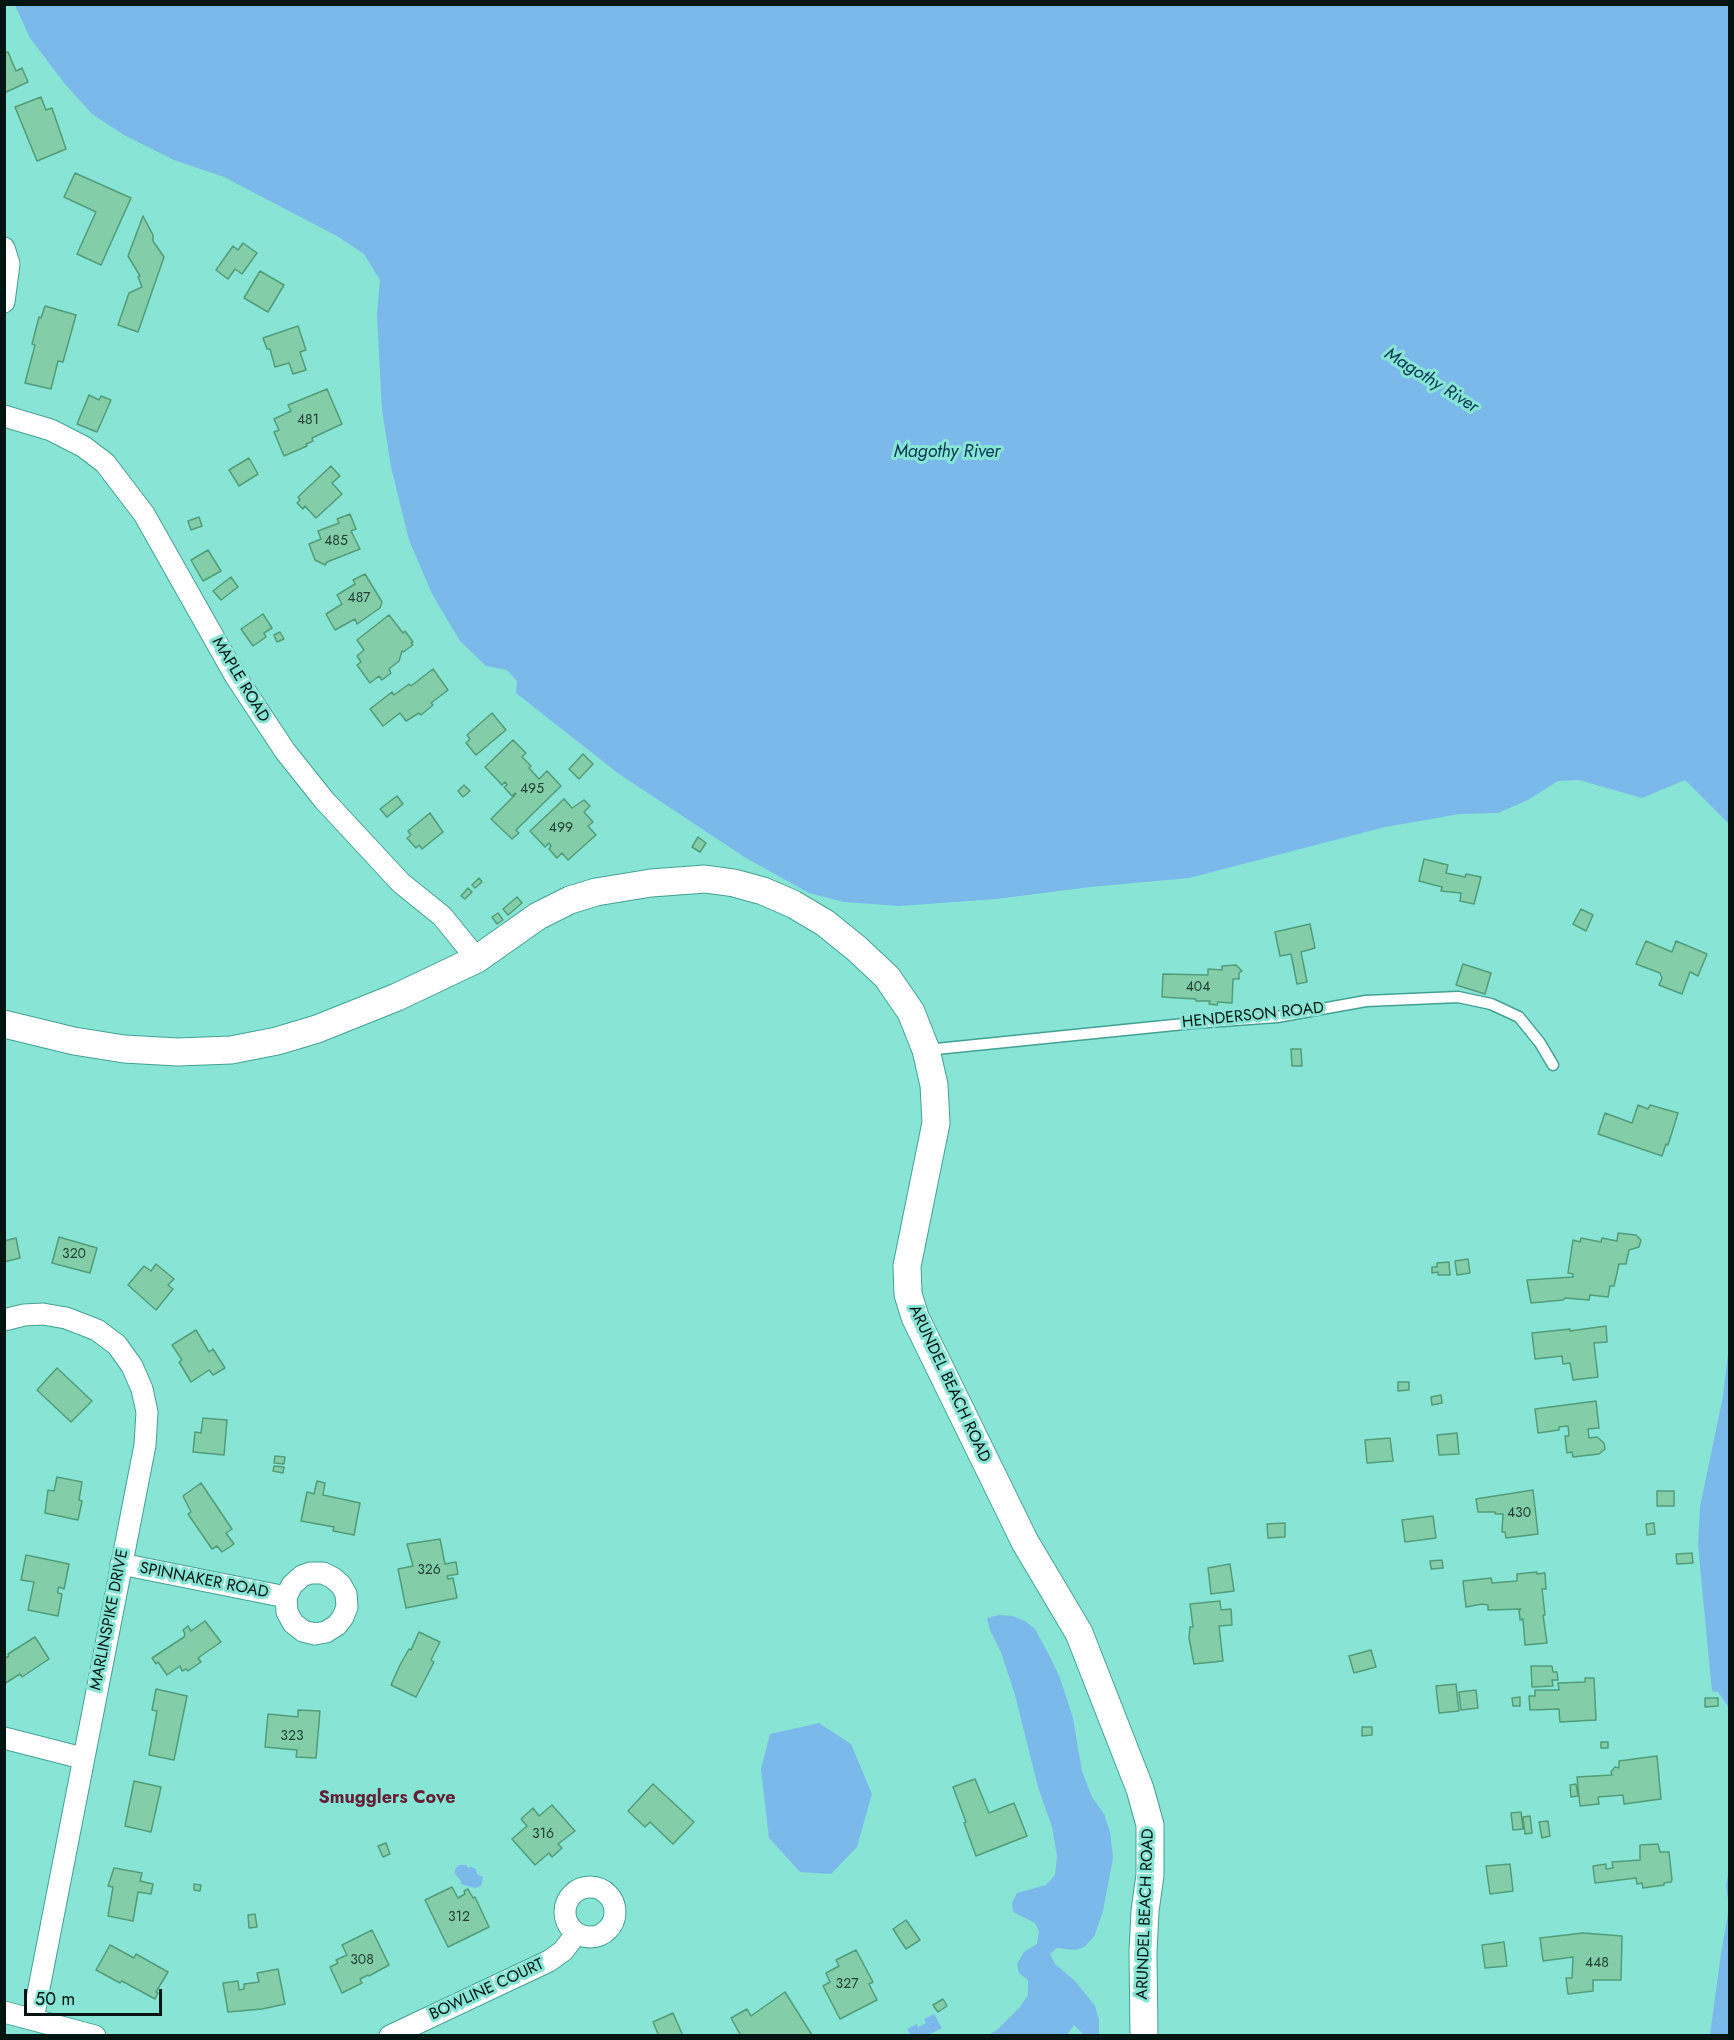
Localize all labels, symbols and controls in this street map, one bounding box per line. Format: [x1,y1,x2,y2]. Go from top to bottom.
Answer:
water label: Magothy River [1380,344,1482,418]
house number: 481 [297,413,319,429]
water label: Magothy River [894,442,1000,464]
house number: 485 [324,534,348,550]
house number: 487 [348,591,370,607]
street label: MAPLE ROAD [207,634,273,726]
house number: 495 [520,782,544,798]
house number: 499 [549,821,573,837]
house number: 404 [1186,980,1210,996]
street label: HENDERSON ROAD [1181,999,1325,1033]
house number: 320 [62,1247,86,1263]
street label: ARUNDEL BEACH ROAD [904,1302,994,1466]
house number: 430 [1507,1506,1531,1522]
street label: MARLINSPIKE DRIVE [87,1548,133,1692]
street label: SPINNAKER ROAD [138,1559,270,1603]
house number: 326 [417,1563,441,1579]
house number: 323 [280,1729,304,1745]
district label: Smugglers Cove [319,1788,455,1810]
house number: 316 [532,1827,554,1843]
street label: ARUNDEL BEACH ROAD [1133,1828,1159,2000]
house number: 312 [448,1910,470,1926]
house number: 308 [350,1953,374,1969]
street label: BOWLINE COURT [427,1955,547,2025]
house number: 448 [1585,1956,1609,1972]
scale bar [27,1977,165,2015]
house number: 327 [836,1977,858,1993]
text: 50 m [35,1986,75,2012]

